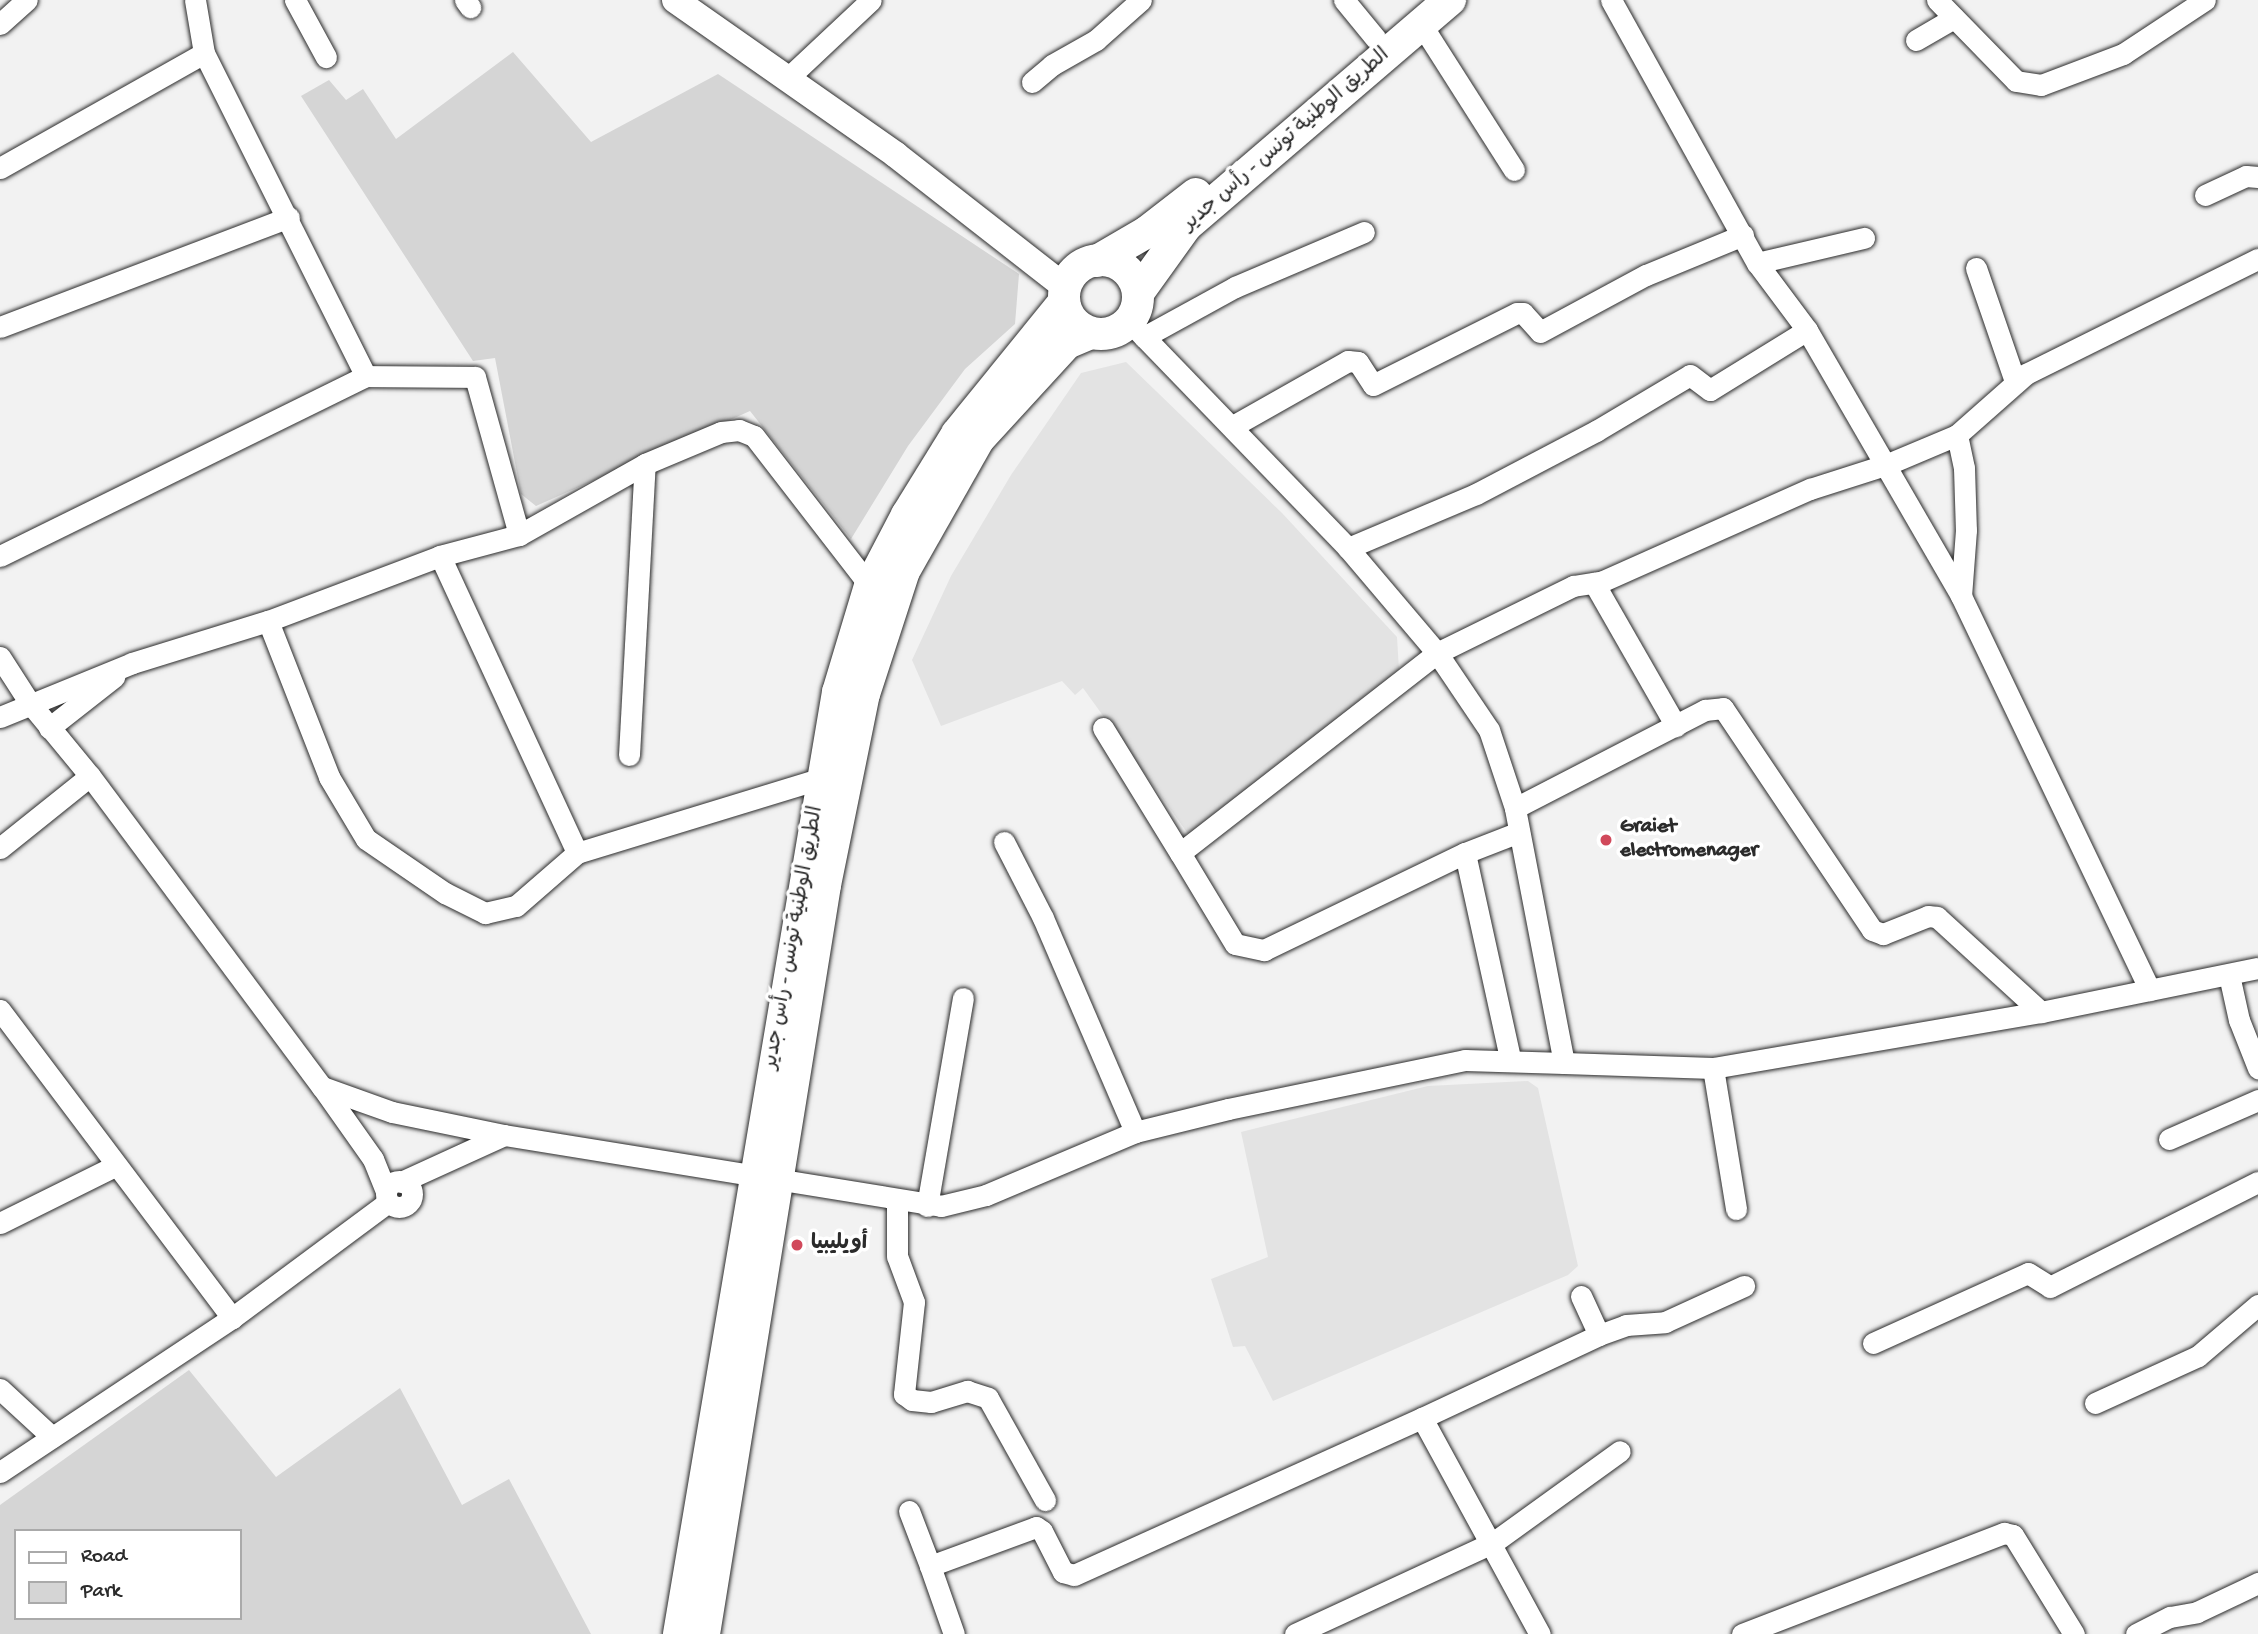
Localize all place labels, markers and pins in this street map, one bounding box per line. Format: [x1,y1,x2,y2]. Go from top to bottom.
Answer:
place label: Graiet electromenager [1620,815,1758,865]
marker: Graiet electromenager [1598,832,1614,848]
place label: أويليبيا [811,1232,867,1258]
marker: أويليبيا [789,1237,805,1253]

